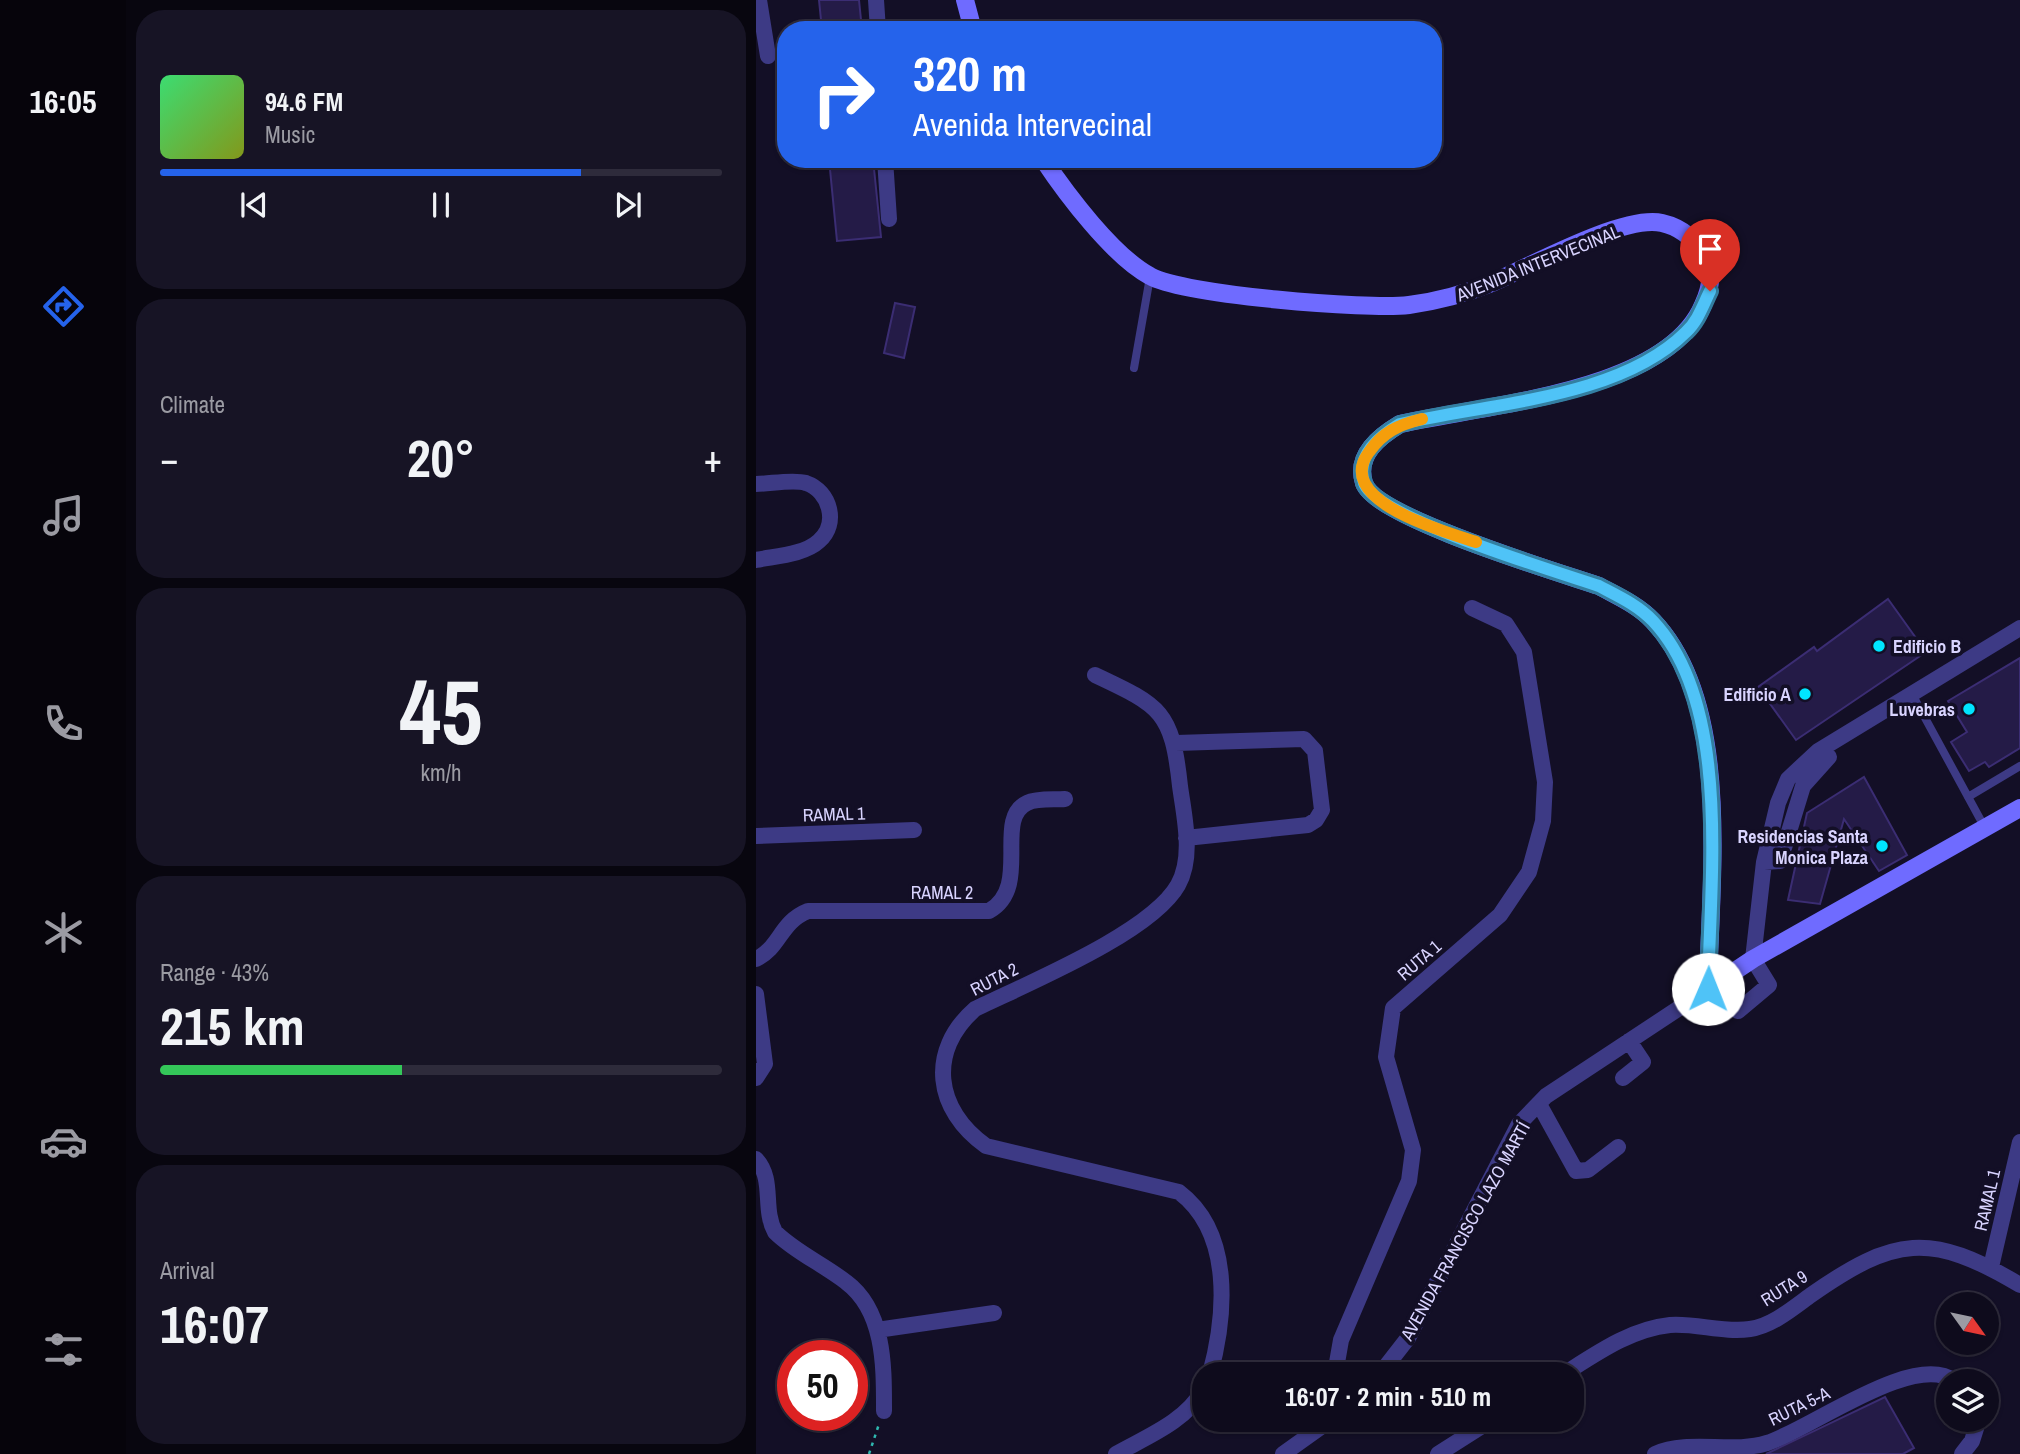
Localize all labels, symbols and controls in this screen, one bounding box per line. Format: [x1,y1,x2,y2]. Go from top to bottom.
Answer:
text: 320 m [913,40,1027,106]
icon: right [798,49,889,140]
text: 16:05 [29,80,97,123]
text: 94.6 FM [265,84,343,119]
text: Avenida Intervecinal [913,103,1152,146]
text: Music [265,119,315,150]
icon: previous [235,186,273,224]
icon: pause [422,186,460,224]
icon: next [609,186,647,224]
street label: AVENIDA INTERVECINAL [1452,219,1623,308]
pin [1680,219,1740,291]
icon: arrive [1691,230,1729,268]
icon: directions [39,282,88,331]
text: Climate [160,389,225,420]
text: 20° [407,423,475,493]
text: − [160,433,178,484]
text: + [704,433,722,484]
icon: music [39,491,88,540]
place label: Edificio B [1893,634,1961,659]
marker: Edificio B [1871,638,1887,654]
text: 45 [400,650,483,772]
place label: Edificio A [1723,682,1791,707]
marker: Edificio A [1797,686,1813,702]
place label: Luvebras [1889,697,1955,722]
icon: phone [39,699,88,748]
marker: Luvebras [1961,701,1977,717]
text: km/h [421,757,461,788]
street label: RAMAL 1 [802,800,867,828]
place label: Residencias Santa Monica Plaza [1738,824,1869,870]
marker: Residencias Santa Monica Plaza [1874,838,1890,854]
street label: RAMAL 2 [911,880,973,905]
icon: climate [39,908,88,957]
street label: RUTA 1 [1392,933,1447,986]
position arrow [1671,952,1745,1026]
street label: RUTA 2 [966,956,1022,1002]
text: Range · 43% [160,957,269,988]
text: 215 km [160,991,305,1061]
street label: AVENIDA FRANCISCO LAZO MARTÍ [1394,1116,1536,1346]
icon: car [39,1117,88,1166]
street label: RAMAL 1 [1968,1166,2006,1233]
text: Arrival [160,1255,215,1286]
street label: RUTA 9 [1756,1264,1812,1312]
text: 16:07 [160,1289,269,1359]
north arrow [1936,1292,1998,1354]
map controls [1936,1292,1999,1432]
icon: filters [39,1325,88,1374]
speed limit sign: 50 [777,1340,868,1431]
button: layers [1936,1369,1999,1432]
text: 16:07 · 2 min · 510 m [1285,1379,1491,1414]
street label: RUTA 5-A [1764,1380,1834,1432]

